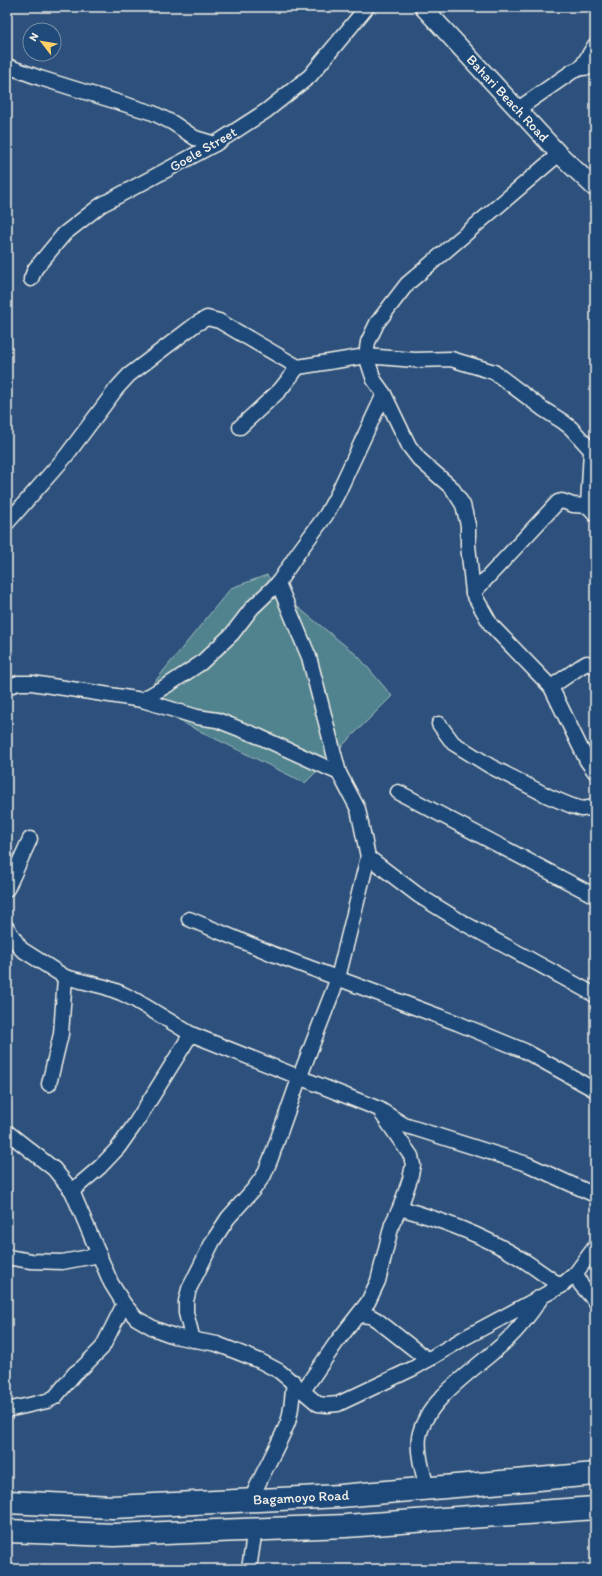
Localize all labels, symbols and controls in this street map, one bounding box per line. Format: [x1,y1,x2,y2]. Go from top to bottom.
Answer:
north arrow [22,22,62,62]
text: N [26,31,41,44]
street label: Bahari Beach Road [463,51,553,146]
street label: Goele Street [167,123,240,175]
street label: Bagamoyo Road [252,1486,350,1509]

